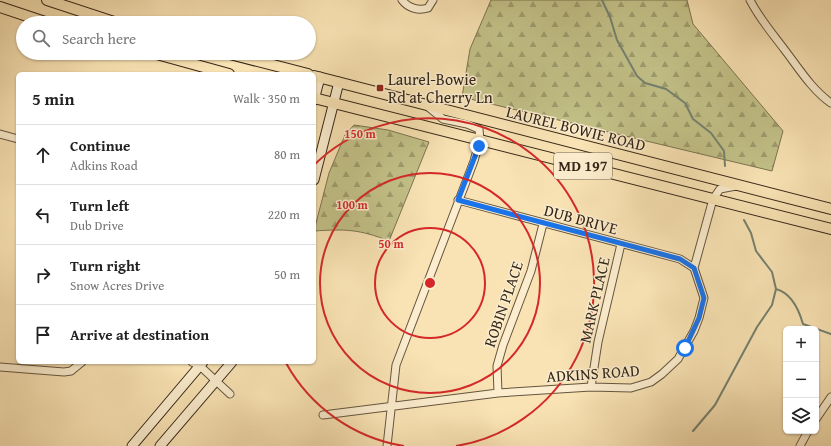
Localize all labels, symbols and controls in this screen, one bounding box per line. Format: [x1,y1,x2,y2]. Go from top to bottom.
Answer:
search box [16,16,316,60]
icon: search [30,27,52,49]
text: Search here [62,28,136,49]
place label: Laurel-Bowie Rd at Cherry Ln [388,67,493,109]
marker: Laurel-Bowie Rd at Cherry Ln [375,83,385,93]
text: 5 min [32,86,74,111]
text: Walk · 350 m [233,89,300,108]
street label: LAUREL BOWIE ROAD [504,99,648,157]
text: 150 m [344,125,377,142]
text: Continue [70,135,131,156]
route end [470,137,488,155]
icon: ahead [32,144,54,166]
text: 80 m [274,145,300,164]
road number: MD 197 [554,153,612,179]
text: Adkins Road [70,156,138,175]
text: Turn left [70,195,129,216]
text: 100 m [336,196,369,213]
street label: DUB DRIVE [542,198,620,240]
icon: left [32,204,54,226]
text: 220 m [268,205,300,224]
text: Dub Drive [70,216,124,235]
text: 50 m [378,235,404,252]
text: Turn right [70,255,141,276]
street label: MARK PLACE [572,255,616,345]
street label: ROBIN PLACE [477,258,529,350]
icon: right [32,264,54,286]
text: 50 m [274,265,300,284]
text: Snow Acres Drive [70,276,164,295]
centre of rings [423,276,437,290]
icon: arrive [32,324,54,346]
text: Arrive at destination [70,324,209,345]
map controls [783,326,819,434]
button: + [783,326,819,362]
route start [676,339,694,357]
street label: ADKINS ROAD [546,358,641,388]
button: − [783,362,819,398]
button: layers [783,398,819,434]

